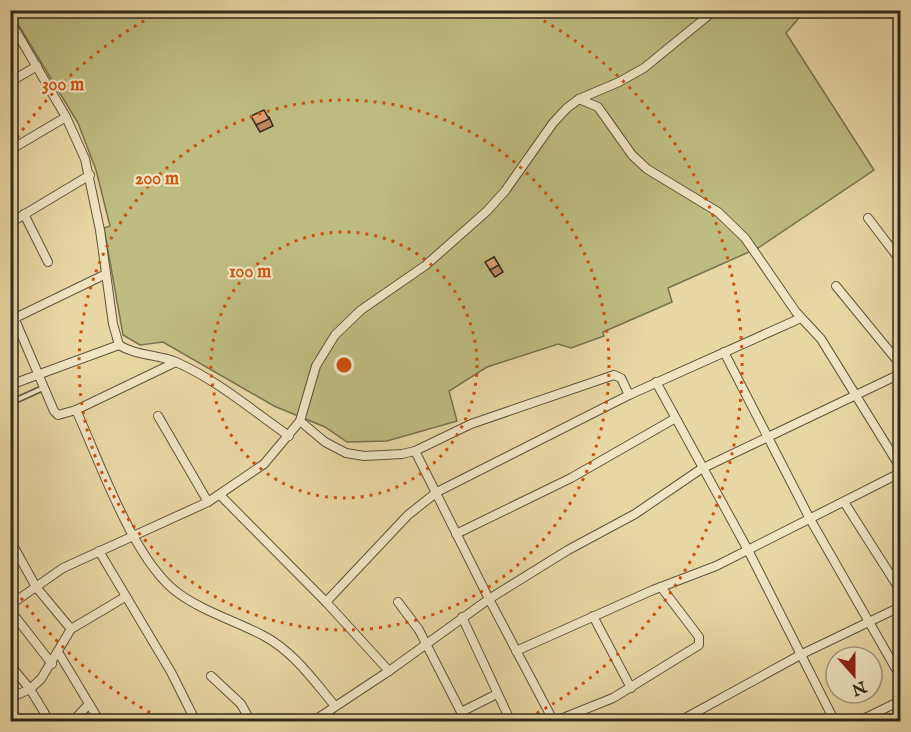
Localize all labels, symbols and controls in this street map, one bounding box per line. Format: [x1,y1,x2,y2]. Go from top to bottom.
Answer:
text: 300 m [42,74,84,97]
text: 200 m [135,168,179,191]
text: 100 m [229,261,271,284]
centre of rings [334,355,354,375]
north arrow [824,645,884,705]
text: N [848,675,870,699]

